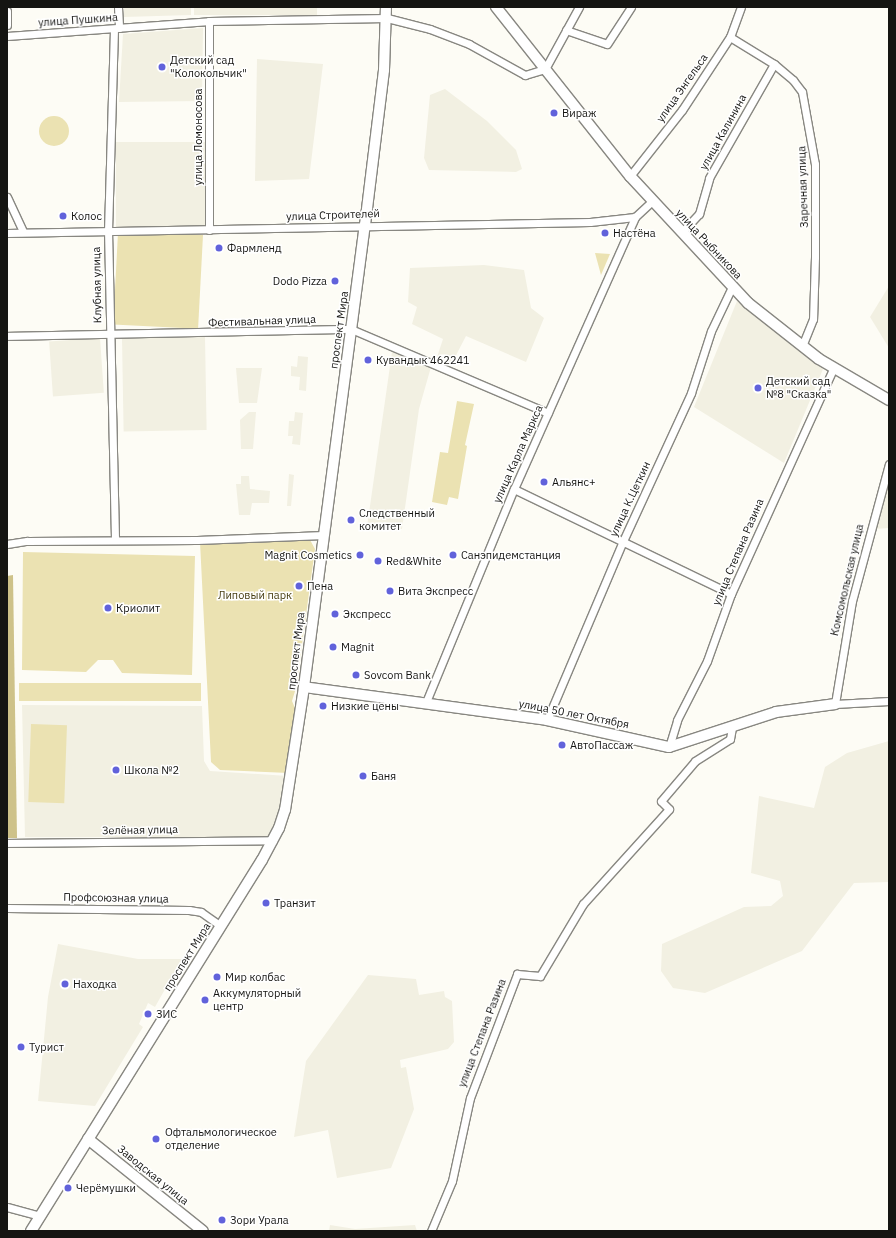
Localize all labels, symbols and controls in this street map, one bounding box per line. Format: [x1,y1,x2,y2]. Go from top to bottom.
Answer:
street label: улица Пушкина [38,11,118,29]
street label: улица Энгельса [654,51,710,125]
place label: Детский сад "Колокольчик" [170,54,247,80]
marker: Детский сад "Колокольчик" [157,62,167,72]
street label: улица Ломоносова [191,89,205,185]
street label: улица Калинина [697,92,749,172]
place label: Вираж [562,106,596,120]
marker: Вираж [549,108,559,118]
street label: Заречная улица [795,146,811,228]
street label: улица Рыбникова [673,206,745,282]
street label: улица Строителей [286,207,380,223]
place label: Колос [71,209,102,223]
marker: Колос [58,211,68,221]
place label: Настёна [613,226,656,240]
marker: Настёна [600,228,610,238]
place label: Фармленд [227,241,281,255]
marker: Фармленд [214,243,224,253]
street label: Клубная улица [90,247,104,323]
place label: Dodo Pizza [273,274,327,288]
marker: Dodo Pizza [330,276,340,286]
street label: проспект Мира [327,290,351,370]
street label: Фестивальная улица [208,313,316,329]
place label: Кувандык 462241 [376,353,470,367]
marker: Кувандык 462241 [363,355,373,365]
place label: Детский сад №8 "Сказка" [766,375,831,401]
marker: Детский сад №8 "Сказка" [753,383,763,393]
street label: улица Карла Маркса [490,403,546,505]
street label: улица К.Цеткин [607,459,653,539]
place label: Альянс+ [552,475,596,489]
marker: Альянс+ [539,477,549,487]
street label: улица Степана Разина [709,497,767,607]
place label: Следственный комитет [359,507,435,533]
marker: Следственный комитет [346,515,356,525]
street label: Комсомольская улица [828,523,866,637]
place label: Magnit Cosmetics [264,548,352,562]
place label: Санэпидемстанция [461,548,561,562]
marker: Magnit Cosmetics [355,550,365,560]
marker: Санэпидемстанция [448,550,458,560]
place label: Red&White [386,554,441,568]
marker: Red&White [373,556,383,566]
place label: Пена [307,579,333,593]
marker: Пена [294,581,304,591]
place label: Вита Экспресс [398,584,473,598]
marker: Вита Экспресс [385,586,395,596]
park label: Липовый парк [218,588,292,602]
place label: Криолит [116,601,160,615]
marker: Криолит [103,603,113,613]
place label: Экспресс [343,607,391,621]
marker: Экспресс [330,609,340,619]
street label: проспект Мира [285,611,307,691]
place label: Magnit [341,640,374,654]
marker: Magnit [328,642,338,652]
place label: Sovcom Bank [364,668,431,682]
marker: Sovcom Bank [351,670,361,680]
street label: улица 50 лет Октября [518,697,630,731]
place label: Низкие цены [331,699,399,713]
marker: Низкие цены [318,701,328,711]
place label: АвтоПассаж [570,738,633,752]
marker: АвтоПассаж [557,740,567,750]
place label: Школа №2 [124,763,179,777]
marker: Школа №2 [111,765,121,775]
place label: Баня [371,769,396,783]
marker: Баня [358,771,368,781]
street label: Зелёная улица [102,823,178,837]
street label: Профсоюзная улица [63,890,169,906]
place label: Транзит [274,896,316,910]
marker: Транзит [261,898,271,908]
street label: проспект Мира [161,920,213,994]
place label: Мир колбас [225,970,285,984]
marker: Мир колбас [212,972,222,982]
place label: Находка [73,977,117,991]
street label: улица Степана Разина [455,977,509,1089]
marker: Находка [60,979,70,989]
place label: Аккумуляторный центр [213,987,301,1013]
marker: Аккумуляторный центр [200,995,210,1005]
place label: ЗИС [156,1007,177,1021]
marker: ЗИС [143,1009,153,1019]
place label: Турист [29,1040,64,1054]
marker: Турист [16,1042,26,1052]
place label: Офтальмологическое отделение [165,1126,277,1152]
marker: Офтальмологическое отделение [150,1133,162,1145]
street label: Заводская улица [115,1142,191,1208]
place label: Черёмушки [76,1181,136,1195]
marker: Черёмушки [63,1183,73,1193]
place label: Зори Урала [230,1213,289,1227]
marker: Зори Урала [217,1215,227,1225]

